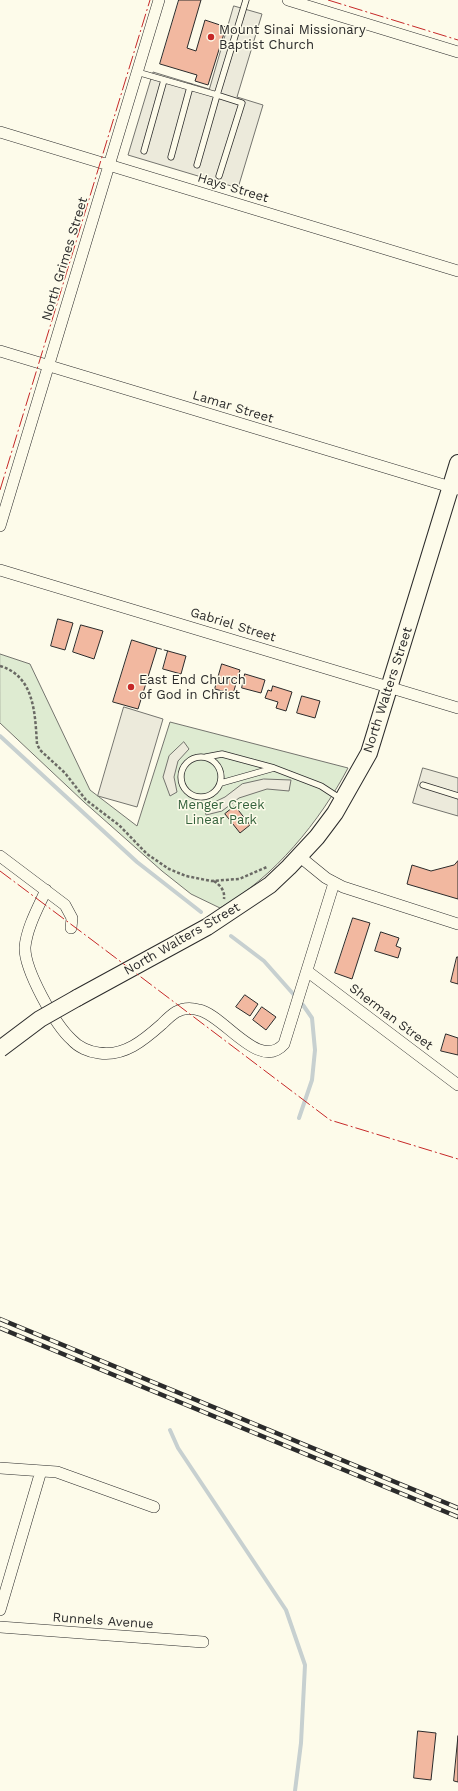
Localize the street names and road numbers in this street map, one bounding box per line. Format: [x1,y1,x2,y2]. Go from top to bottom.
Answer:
street label: Hays Street [196,170,270,206]
street label: North Grimes Street [39,195,91,323]
street label: Lamar Street [191,387,275,427]
street label: Gabriel Street [188,605,278,645]
street label: North Walters Street [360,625,416,755]
street label: North Walters Street [121,899,243,979]
street label: Sherman Street [346,981,436,1053]
street label: Runnels Avenue [52,1610,154,1632]

